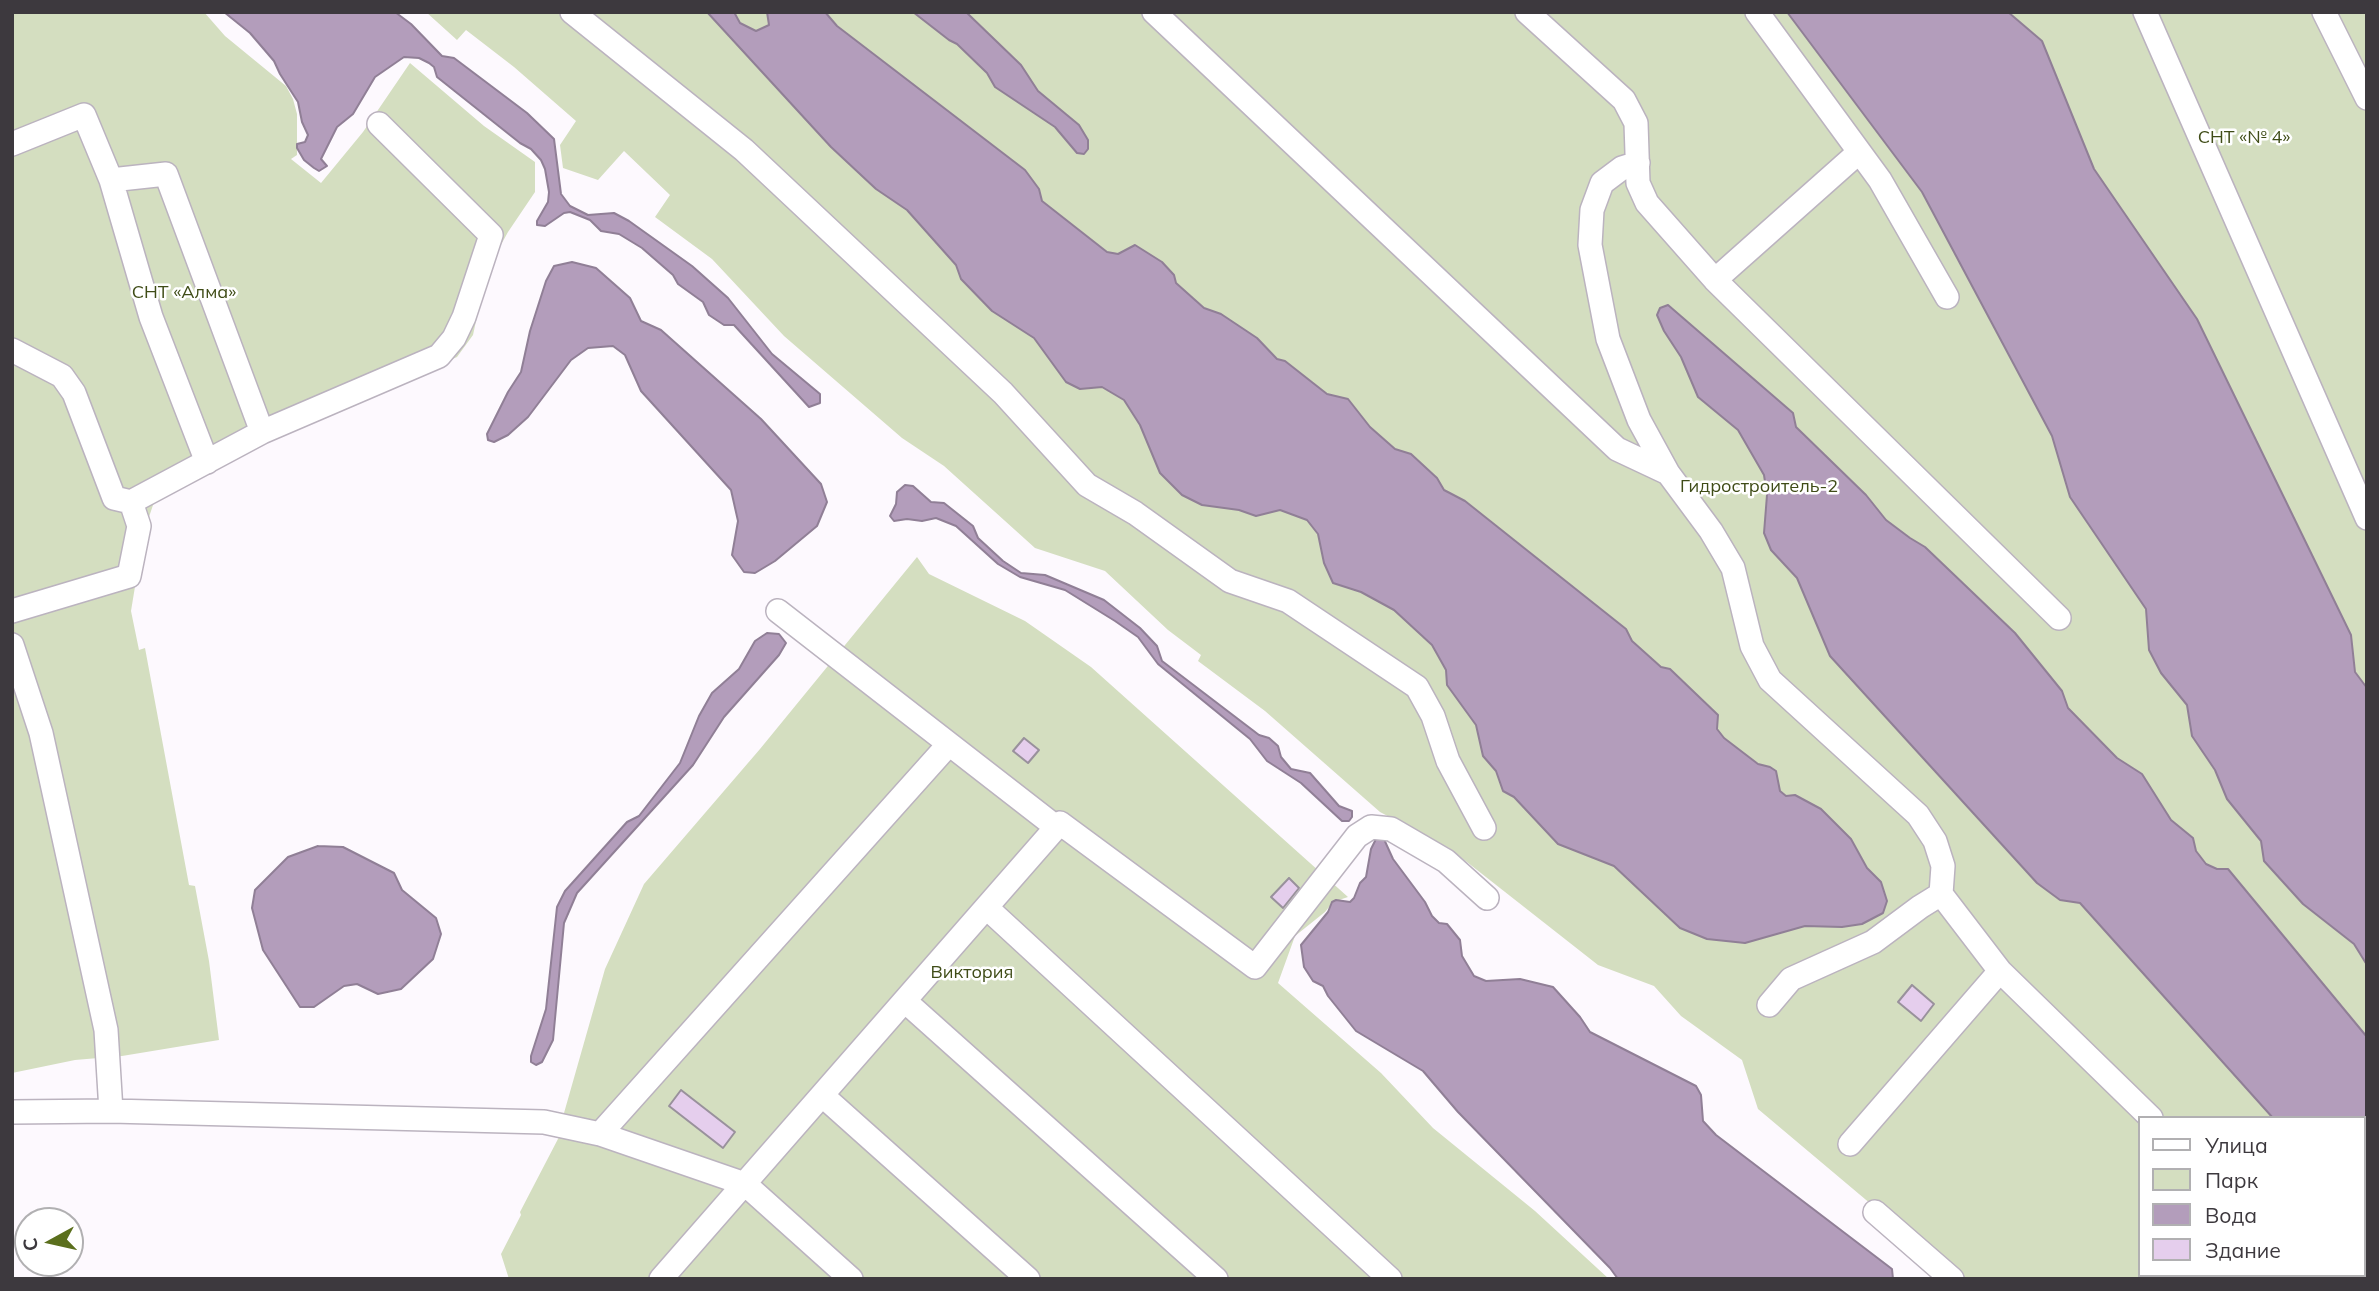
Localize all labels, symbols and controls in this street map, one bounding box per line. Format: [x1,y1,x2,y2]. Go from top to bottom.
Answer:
park label: СНТ «№ 4» [2198,127,2290,149]
park label: СНТ «Алма» [132,282,236,304]
park label: Гидростроитель-2 [1680,476,1838,498]
park label: Виктория [931,962,1013,984]
legend [2138,1116,2365,1277]
text: Улица [2205,1132,2268,1158]
text: Парк [2205,1167,2258,1193]
text: Вода [2205,1202,2257,1228]
north arrow [14,1207,84,1277]
text: С [17,1237,43,1253]
text: Здание [2205,1237,2281,1263]

